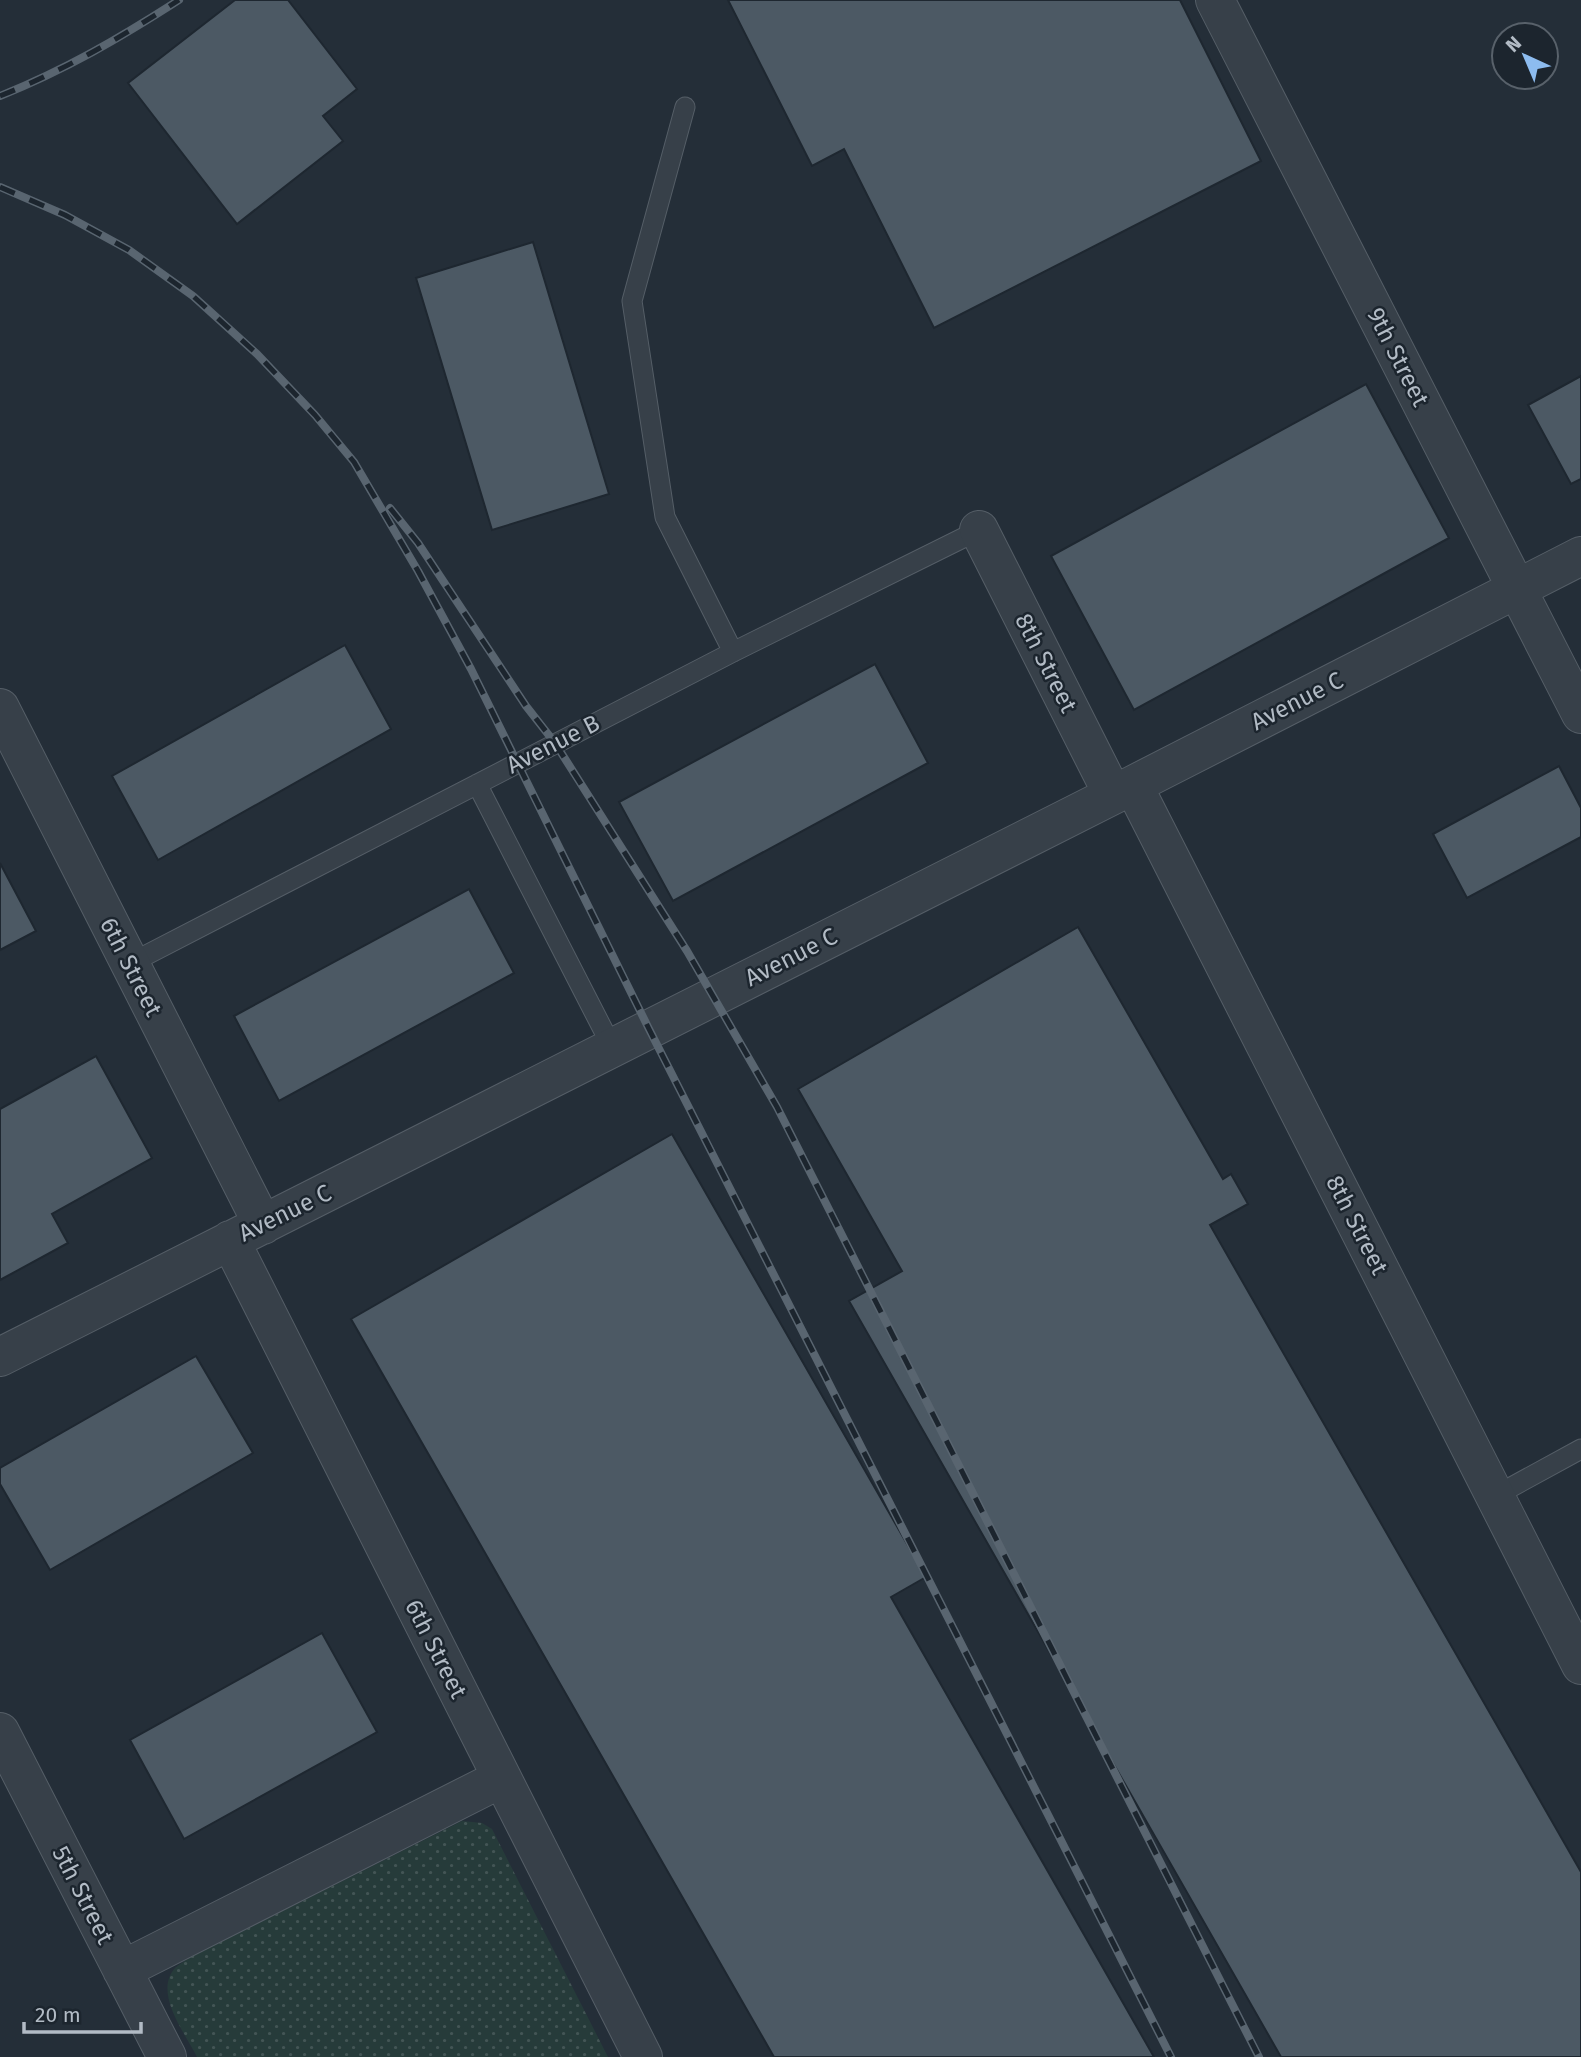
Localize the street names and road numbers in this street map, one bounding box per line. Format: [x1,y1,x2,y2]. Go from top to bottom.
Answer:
street label: 9th Street [1361,303,1435,411]
street label: 8th Street [1009,609,1083,718]
street label: Avenue C [1246,666,1348,736]
street label: Avenue B [502,709,604,779]
street label: 6th Street [94,913,168,1021]
street label: Avenue C [740,922,842,992]
street label: 8th Street [1320,1171,1394,1280]
street label: Avenue C [234,1179,336,1247]
street label: 6th Street [399,1595,473,1703]
street label: 5th Street [46,1841,120,1949]

